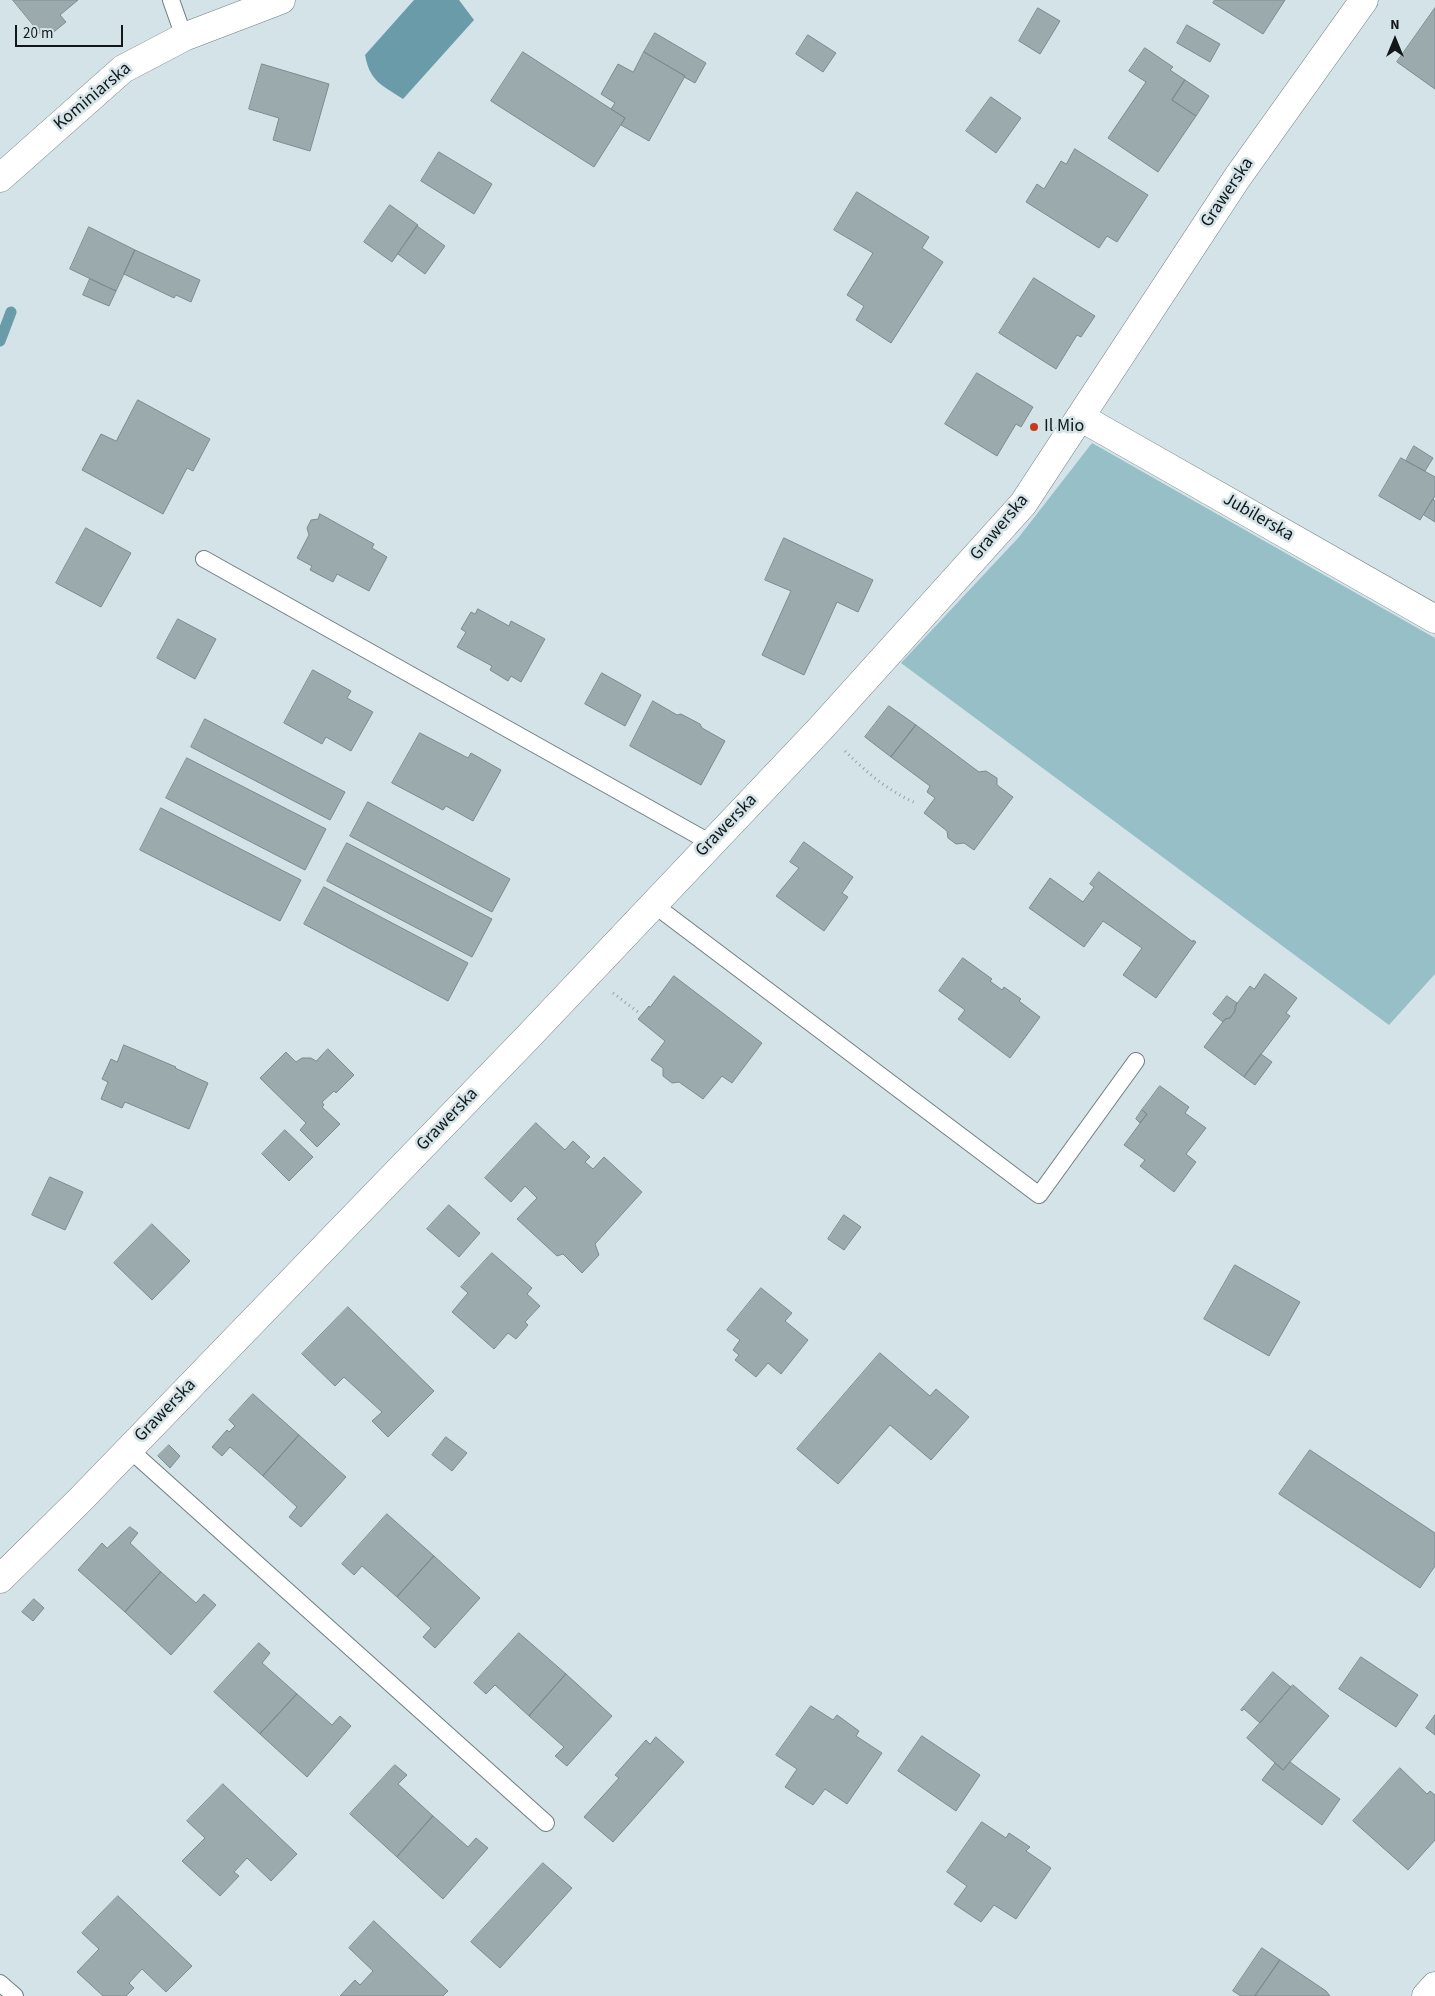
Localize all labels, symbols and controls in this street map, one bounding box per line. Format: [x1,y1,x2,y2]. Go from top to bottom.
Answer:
scale bar [18,15,125,47]
north arrow [1370,15,1420,65]
text: N [1390,15,1400,35]
text: 20 m [23,23,53,44]
street label: Kominiarska [50,58,136,136]
street label: Grawerska [1197,154,1259,232]
place label: Il Mio [1044,416,1084,438]
marker: Il Mio [1028,421,1040,433]
street label: Jubilerska [1219,489,1297,547]
street label: Grawerska [966,491,1034,565]
street label: Grawerska [692,790,762,862]
street label: Grawerska [413,1084,483,1156]
street label: Grawerska [131,1375,201,1447]

